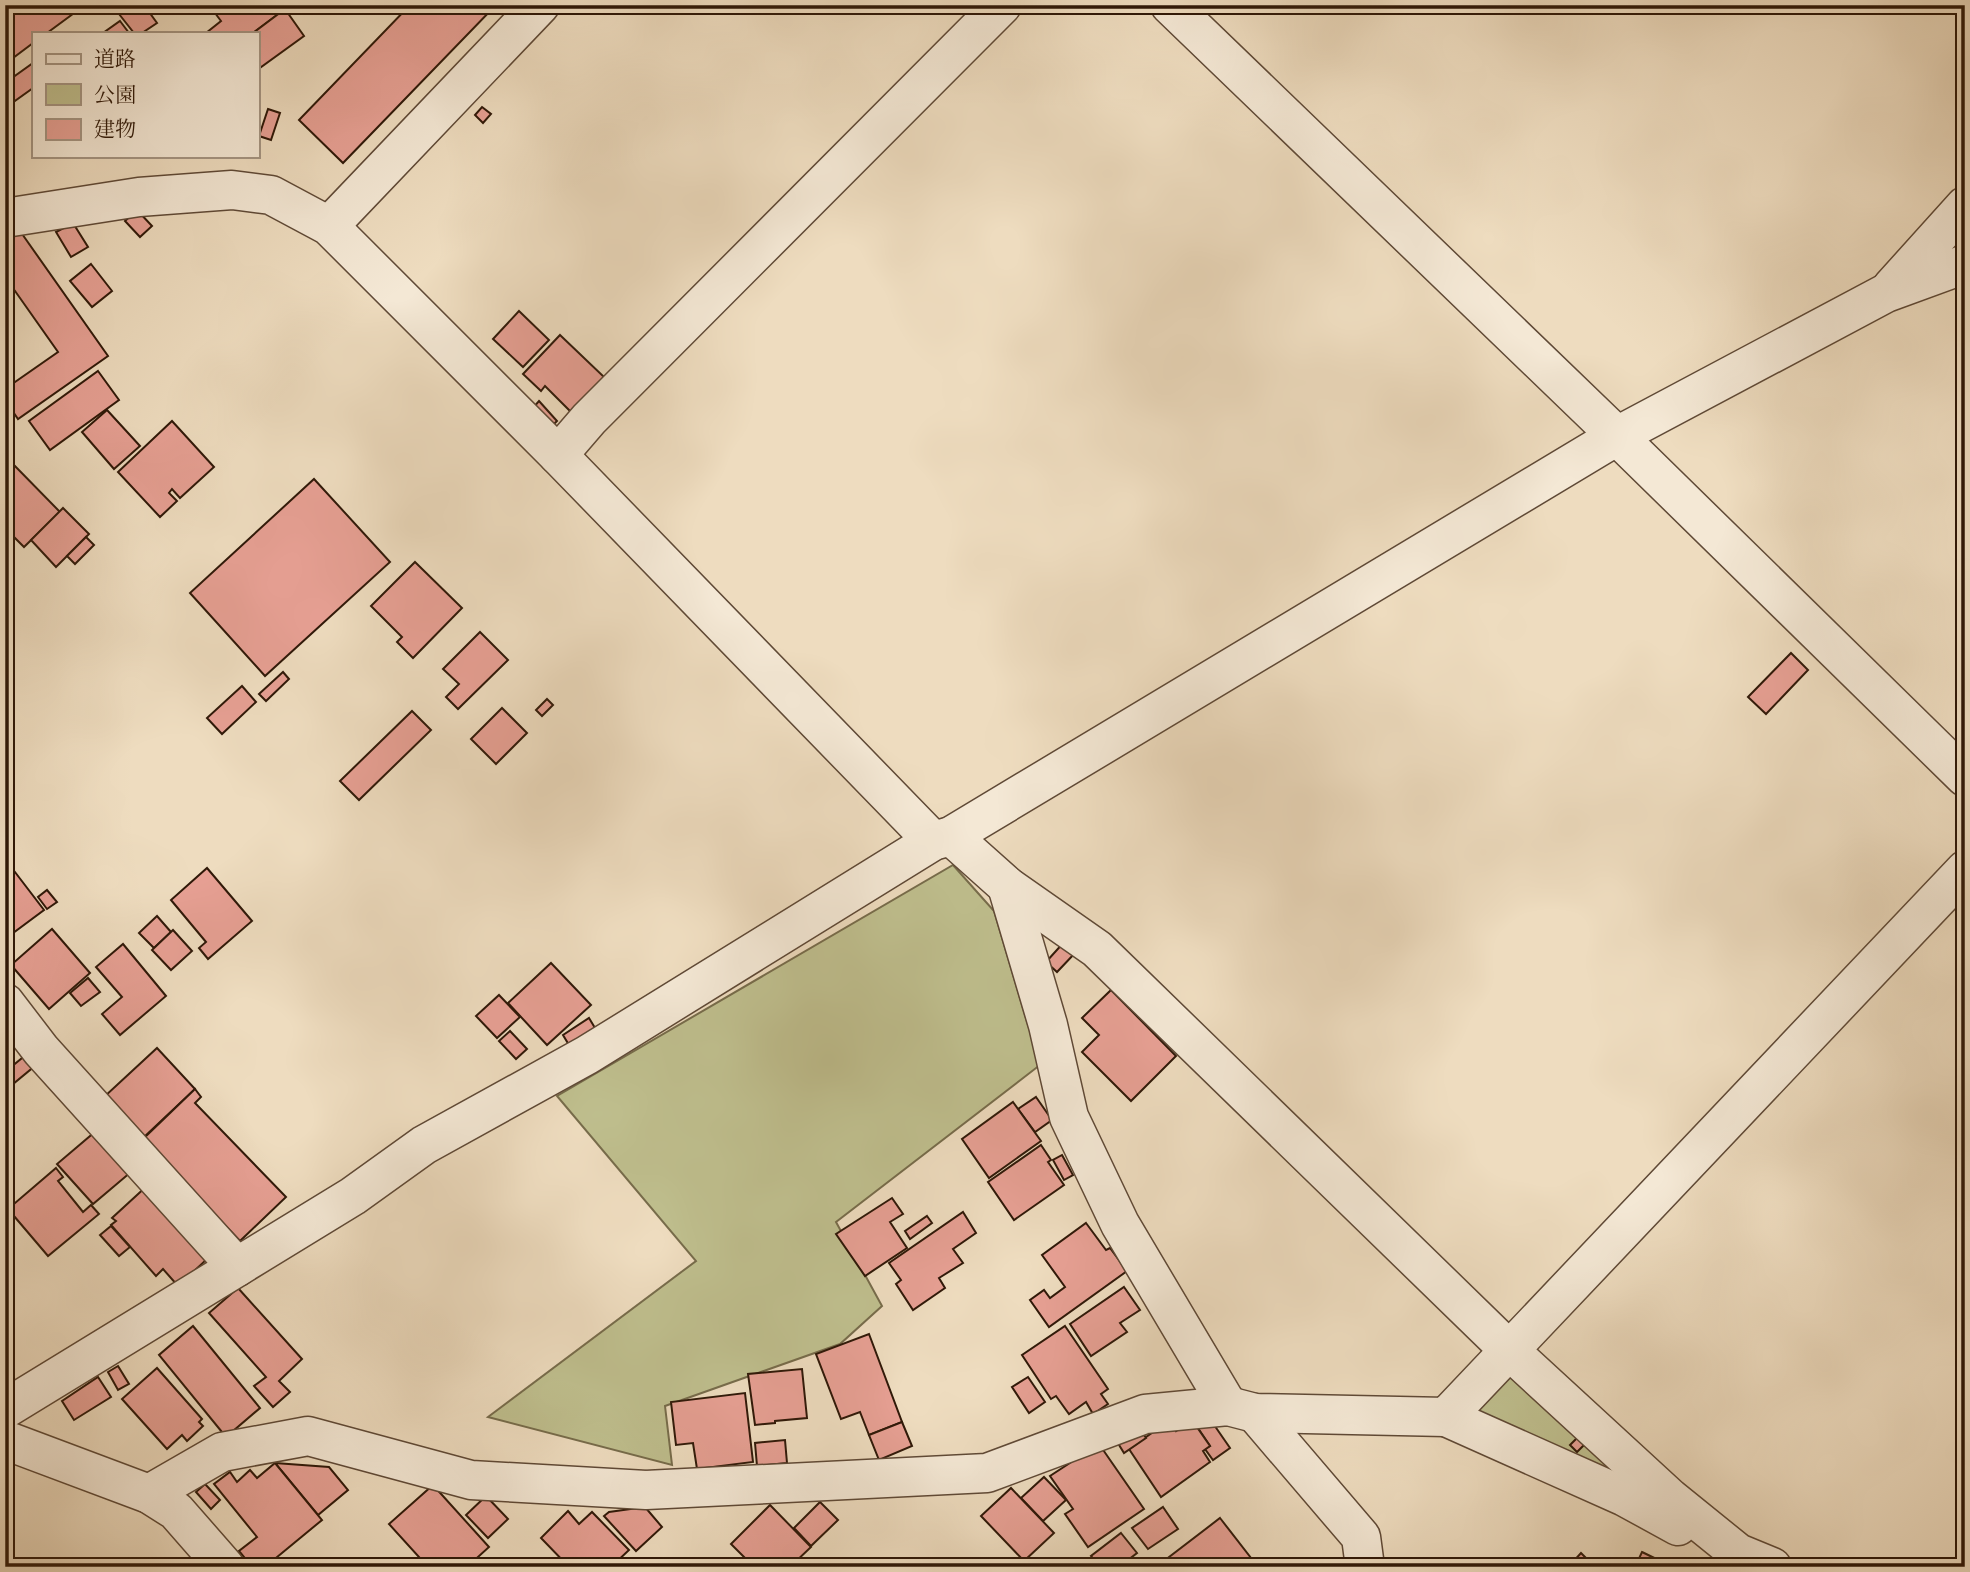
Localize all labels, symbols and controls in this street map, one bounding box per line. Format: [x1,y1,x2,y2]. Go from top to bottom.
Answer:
legend [32,32,259,158]
text: 道路 [94,45,136,74]
text: 公園 [94,81,136,110]
text: 建物 [94,115,136,144]

